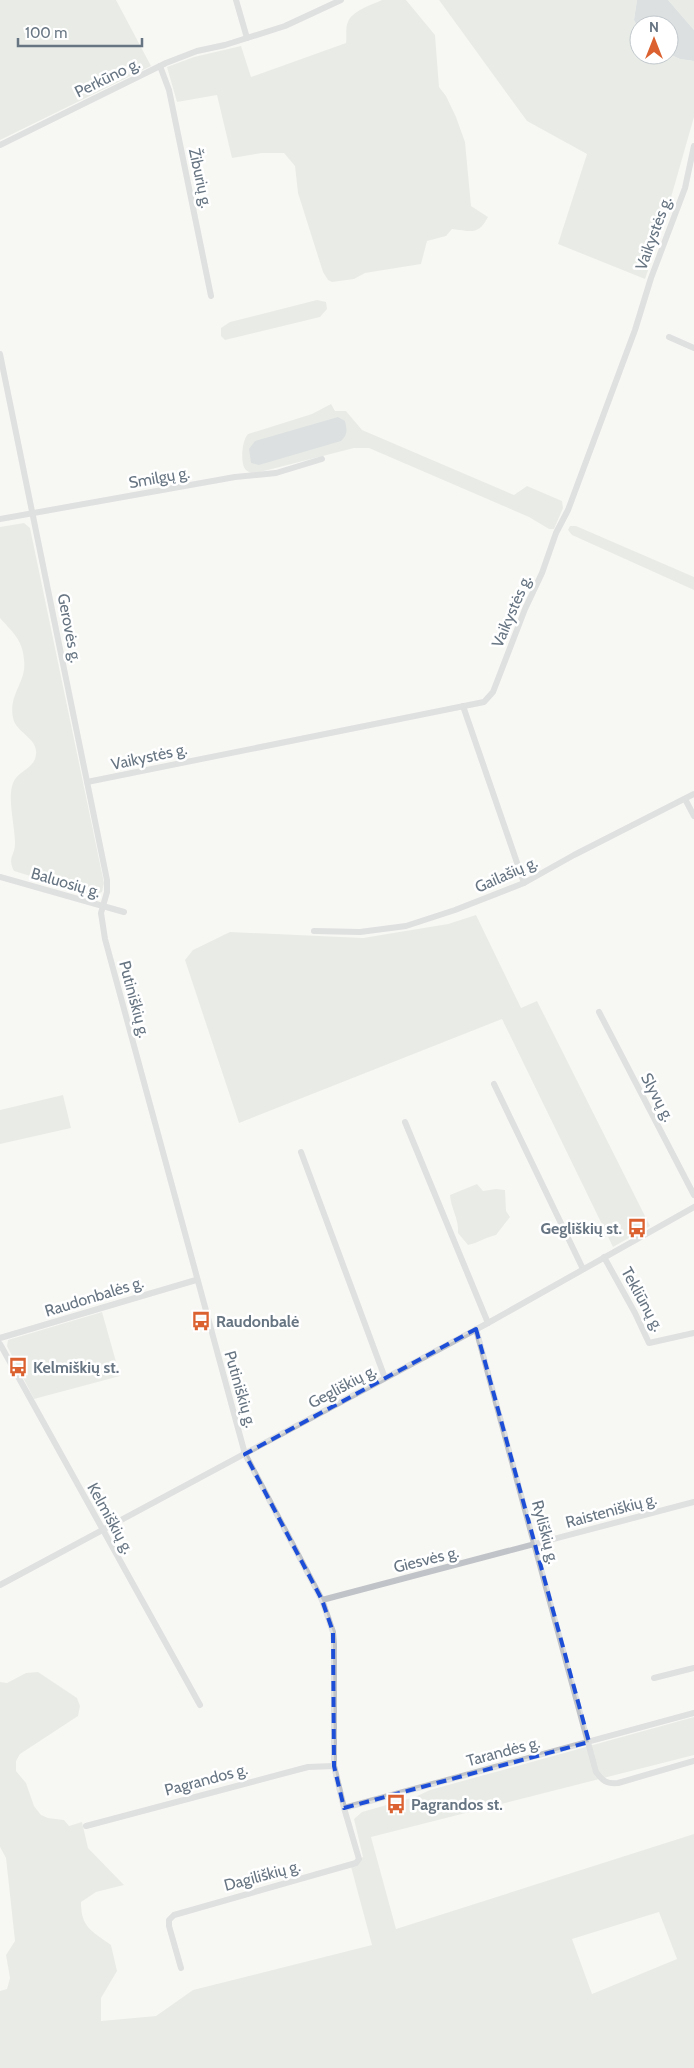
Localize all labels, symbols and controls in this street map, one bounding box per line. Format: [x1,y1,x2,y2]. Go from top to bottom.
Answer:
scale bar [18,15,141,47]
north arrow [629,15,679,65]
text: N [649,18,659,36]
text: 100 m [25,24,67,42]
street label: Perkūno g. [71,53,143,101]
street label: Žiburių g. [185,146,216,210]
street label: Vaikystės g. [631,194,676,273]
street label: Smilgų g. [127,463,191,492]
street label: Vaikystės g. [488,572,535,650]
street label: Gerovės g. [54,592,86,664]
street label: Vaikystės g. [109,739,189,774]
street label: Gailašių g. [472,852,540,897]
street label: Baluosių g. [29,863,103,901]
street label: Putiniškių g. [115,959,154,1040]
street label: Slyvų g. [637,1070,678,1125]
bus stop icon: Gegliškių st. [626,1217,648,1239]
place label: Gegliškių st. [541,1219,622,1238]
street label: Tekliūnų g. [617,1264,668,1335]
street label: Raudonbalės g. [42,1272,146,1321]
bus stop icon: Raudonbalė [190,1310,212,1332]
place label: Raudonbalė [216,1312,299,1331]
street label: Putiniškių g. [220,1349,261,1430]
bus stop icon: Kelmiškių st. [7,1356,29,1378]
place label: Kelmiškių st. [33,1358,119,1377]
street label: Gegliškių g. [305,1361,380,1412]
street label: Kelmiškių g. [83,1479,138,1557]
street label: Raisteniškių g. [563,1489,659,1532]
street label: Ryliškių g. [528,1498,563,1566]
street label: Giesvės g. [392,1542,461,1577]
street label: Tarandės g. [464,1733,542,1770]
street label: Pagrandos g. [162,1759,250,1800]
bus stop icon: Pagrandos st. [385,1793,407,1815]
place label: Pagrandos st. [411,1795,503,1814]
street label: Dagiliškių g. [222,1856,302,1895]

